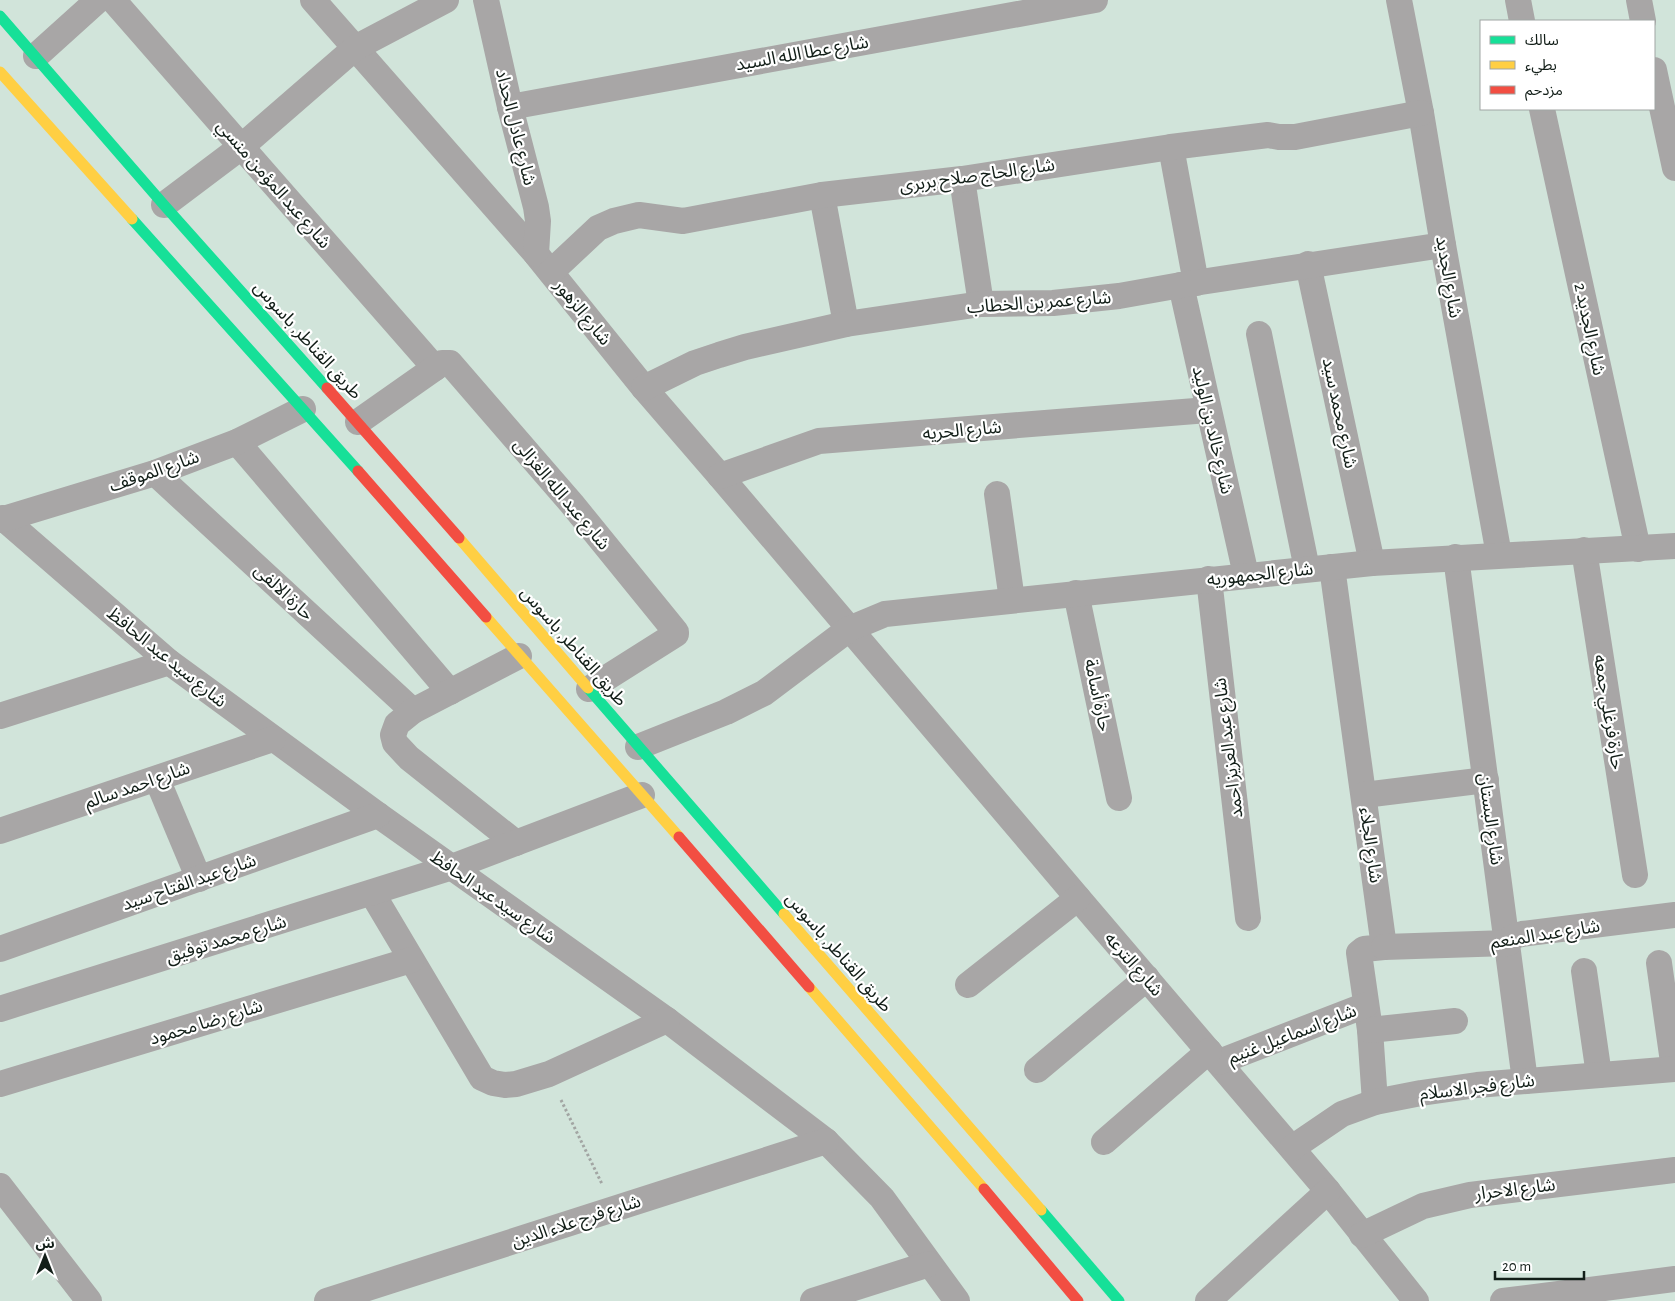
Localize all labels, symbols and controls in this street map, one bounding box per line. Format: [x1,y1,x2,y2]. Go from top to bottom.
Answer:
legend [1480,20,1655,110]
street label: شارع عطا الله السيد [734,33,871,78]
text: سالك [1525,33,1559,48]
text: بطيء [1525,58,1557,76]
street label: شارع عادل الحداد [488,67,538,188]
text: مزدحم [1525,83,1563,101]
street label: شارع عبد المؤمن منسي [210,117,334,255]
street label: شارع الحاج صلاح بربرى [898,156,1057,200]
street label: شارع الجديد [1428,235,1464,320]
street label: شارع الزهور [547,276,614,351]
street label: طريق القناطر, باسوس [249,278,365,404]
street label: شارع الجديد 2 [1567,281,1608,378]
street label: شارع عمر بن الخطاب [966,289,1112,321]
street label: شارع محمد سيد [1315,356,1360,471]
street label: شارع خالد بن الوليد [1185,365,1235,497]
street label: شارع الحريه [922,419,1003,447]
street label: شارع عبد الله الغزالى [507,436,613,556]
street label: شارع الموقف [107,448,203,499]
street label: شارع الجمهوريه [1206,560,1315,594]
street label: حارة الالفى [250,561,316,625]
street label: طريق القناطر, باسوس [516,583,630,711]
street label: شارع سيد عبد الحافظ [101,604,229,714]
street label: حارة فرغلي جمعه [1587,653,1626,772]
street label: حارة أسامة [1080,657,1117,733]
street label: شارع عبد العزيز احمد [1211,676,1250,819]
street label: شارع احمد سالم [82,760,194,816]
street label: شارع البستان [1471,772,1505,867]
street label: شارع الجلاء [1352,806,1384,885]
street label: شارع سيد عبد الحافظ [424,848,558,951]
street label: شارع عبد الفتاح سيد [120,852,260,918]
street label: طريق القناطر, باسوس [781,889,895,1017]
street label: شارع محمد توفيق [164,913,290,971]
street label: شارع عبد المنعم [1489,917,1602,956]
street label: شارع الترعه [1098,929,1166,1003]
street label: شارع رضا محمود [148,997,266,1052]
street label: شارع اسماعيل غنيم [1226,1002,1361,1071]
street label: شارع فجر الاسلام [1418,1072,1536,1108]
street label: شارع الاحرار [1473,1176,1557,1208]
street label: شارع فرج علاء الدين [509,1193,645,1255]
north arrow [20,1231,70,1281]
text: ش [35,1237,55,1251]
scale bar [1495,1248,1584,1280]
text: 20 m [1502,1259,1531,1274]

